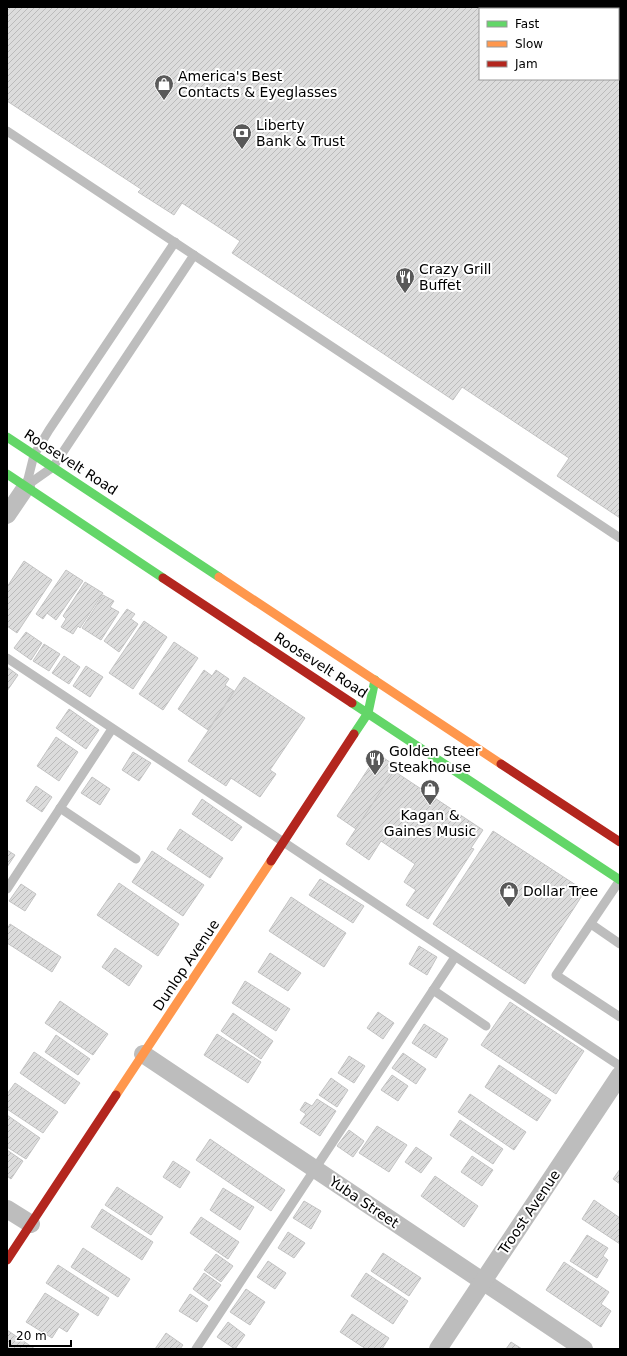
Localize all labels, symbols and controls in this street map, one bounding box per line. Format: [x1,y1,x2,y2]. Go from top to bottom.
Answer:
legend [479,8,619,80]
text: Fast [515,17,539,31]
text: Slow [515,37,543,51]
text: Jam [514,57,538,71]
place label: America's Best Contacts & Eyeglasses [178,68,337,100]
shop icon: America's Best Contacts & Eyeglasses [153,73,175,101]
place label: Liberty Bank & Trust [256,117,345,149]
bank icon: Liberty Bank & Trust [231,122,253,150]
place label: Crazy Grill Buffet [419,261,491,293]
restaurant icon: Crazy Grill Buffet [394,266,416,294]
street label: Roosevelt Road [21,426,121,498]
street label: Roosevelt Road [271,629,371,701]
place label: Golden Steer Steakhouse [389,743,481,775]
restaurant icon: Golden Steer Steakhouse [364,748,386,776]
shop icon: Kagan & Gaines Music [419,778,441,806]
place label: Kagan & Gaines Music [384,807,476,839]
shop icon: Dollar Tree [498,880,520,908]
place label: Dollar Tree [523,883,598,899]
street label: Dunlop Avenue [150,916,222,1014]
street label: Troost Avenue [494,1167,563,1258]
street label: Yuba Street [325,1172,402,1231]
scale bar [10,1322,71,1348]
text: 20 m [16,1329,47,1343]

